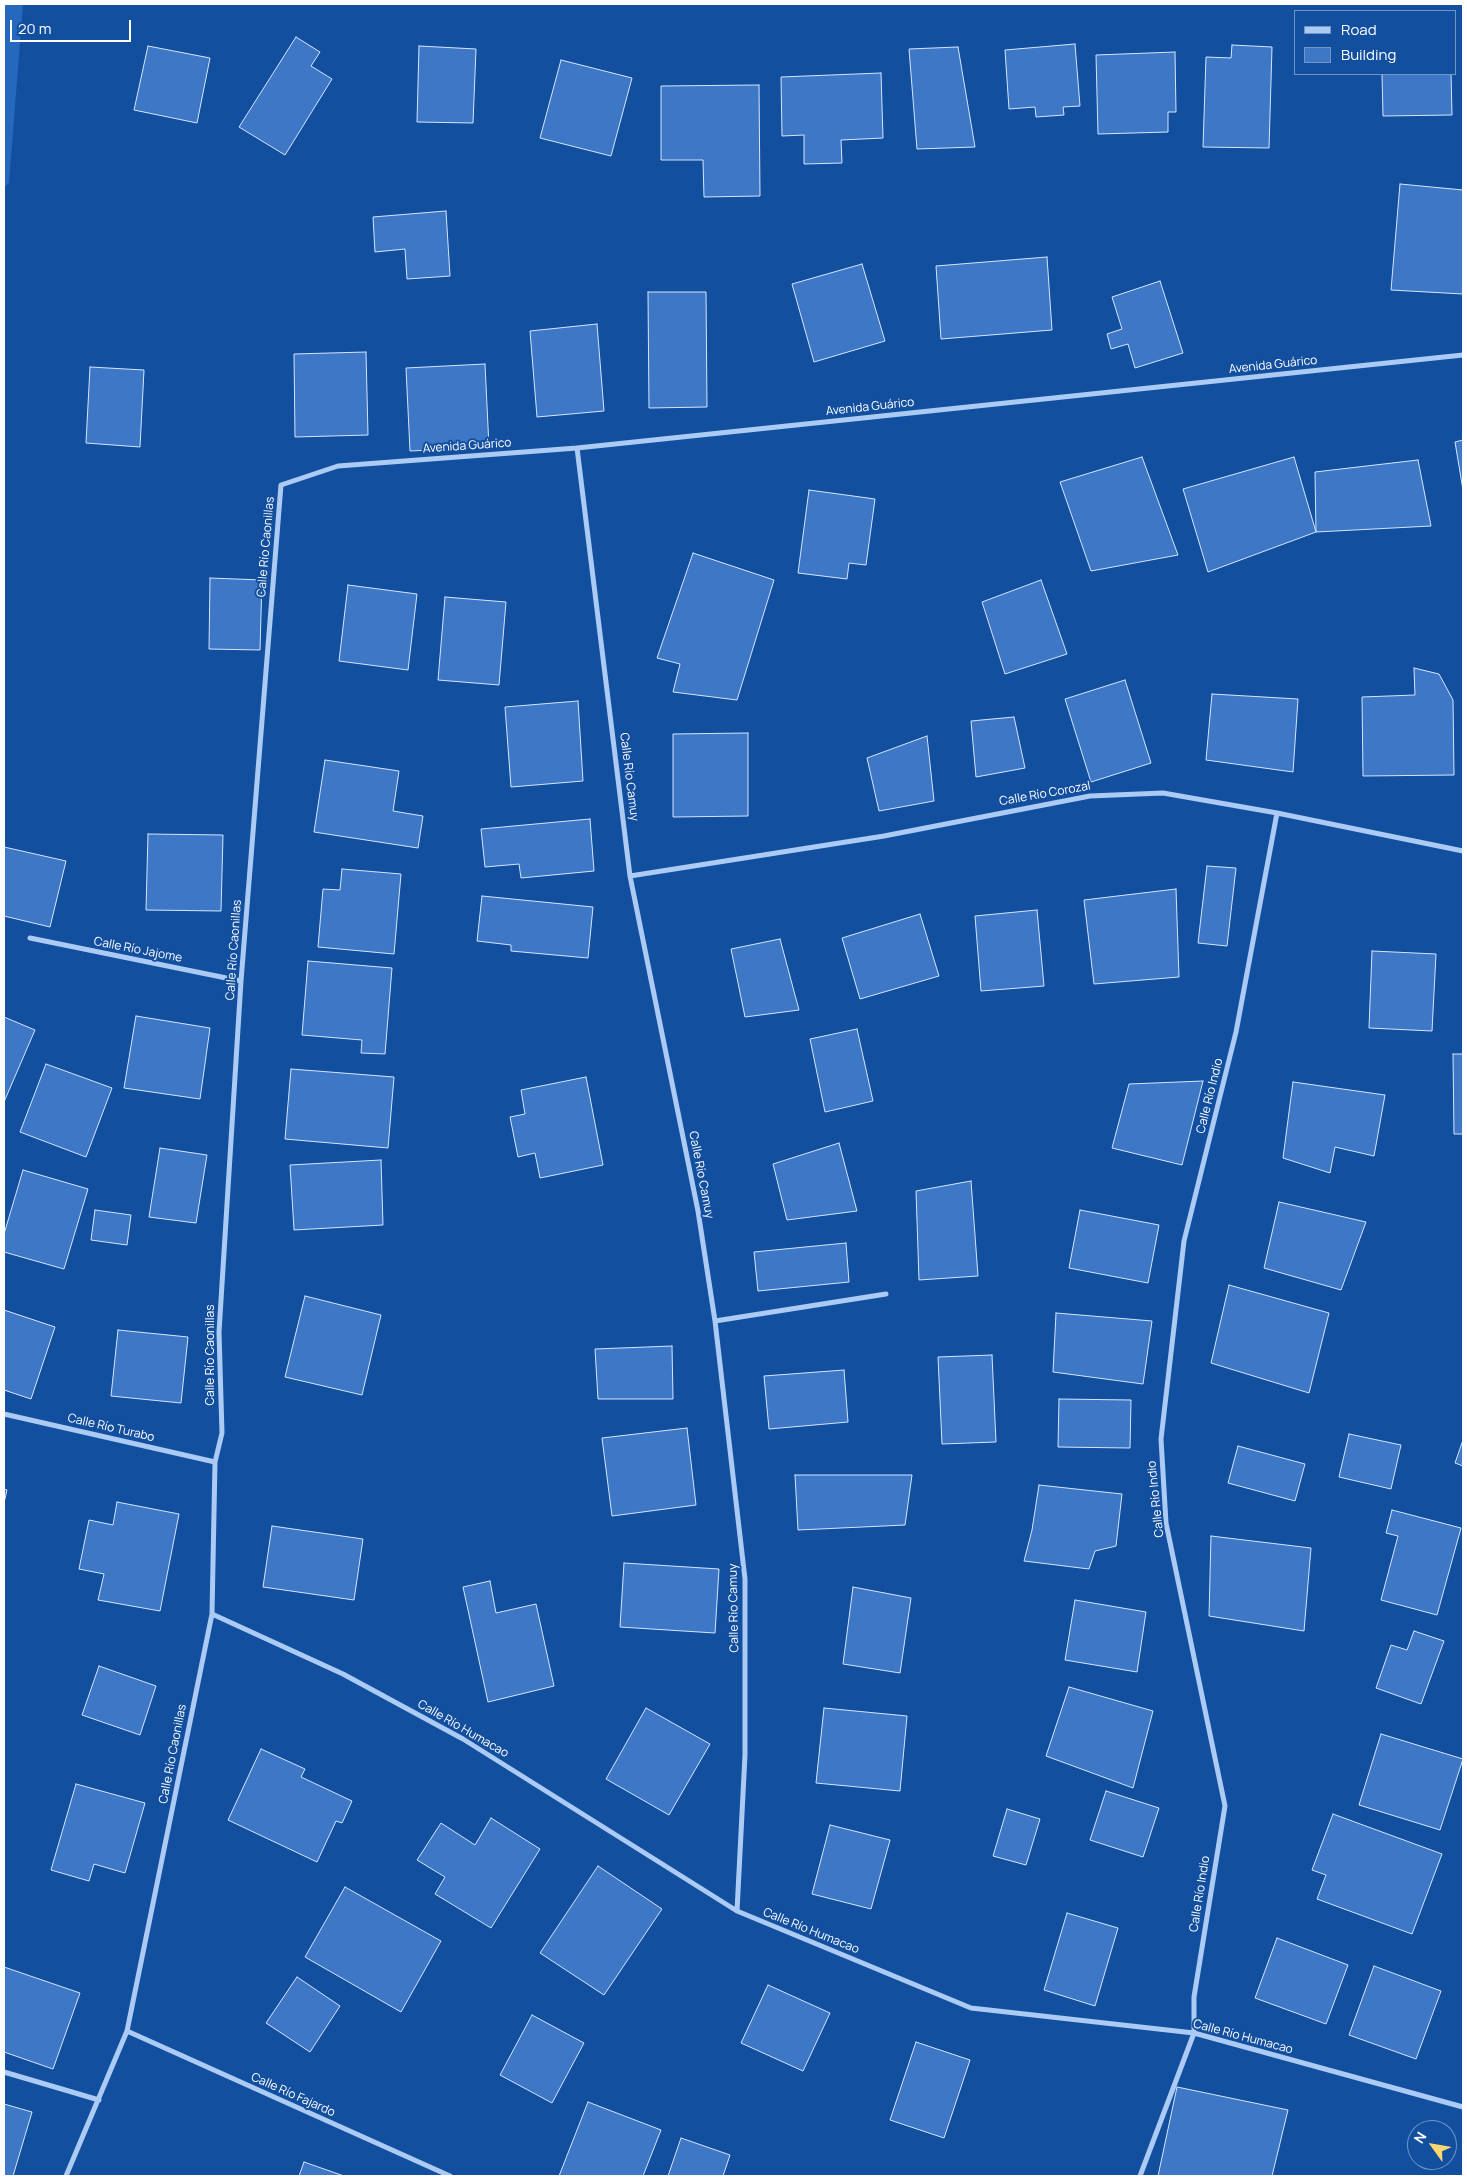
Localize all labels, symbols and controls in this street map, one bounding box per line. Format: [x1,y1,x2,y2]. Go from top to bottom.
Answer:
scale bar [12,10,134,42]
legend [1294,10,1457,75]
text: 20 m [18,18,51,39]
text: Road [1341,19,1377,40]
text: Building [1341,44,1396,65]
street label: Avenida Guárico [1228,353,1318,377]
street label: Avenida Guárico [825,395,915,419]
street label: Avenida Guárico [422,436,512,456]
street label: Calle Río Caonillas [254,496,278,598]
street label: Calle Río Camuy [616,732,642,822]
street label: Calle Río Corozal [998,779,1092,809]
street label: Calle Río Caonillas [223,899,245,1001]
street label: Calle Río Jajome [93,934,183,966]
street label: Calle Río Indio [1194,1057,1226,1135]
street label: Calle Río Camuy [685,1130,717,1220]
street label: Calle Río Caonillas [204,1305,218,1405]
street label: Calle Río Turabo [66,1411,156,1445]
street label: Calle Río Indio [1145,1460,1167,1538]
street label: Calle Río Camuy [726,1563,742,1653]
street label: Calle Río Humacao [415,1697,511,1761]
street label: Calle Río Caonillas [156,1703,190,1805]
street label: Calle Río Indio [1187,1855,1213,1933]
street label: Calle Río Humacao [761,1905,861,1957]
street label: Calle Río Humacao [1192,2017,1294,2057]
street label: Calle Río Fajardo [249,2070,337,2120]
north arrow [1407,2120,1457,2170]
text: N [1409,2128,1430,2147]

